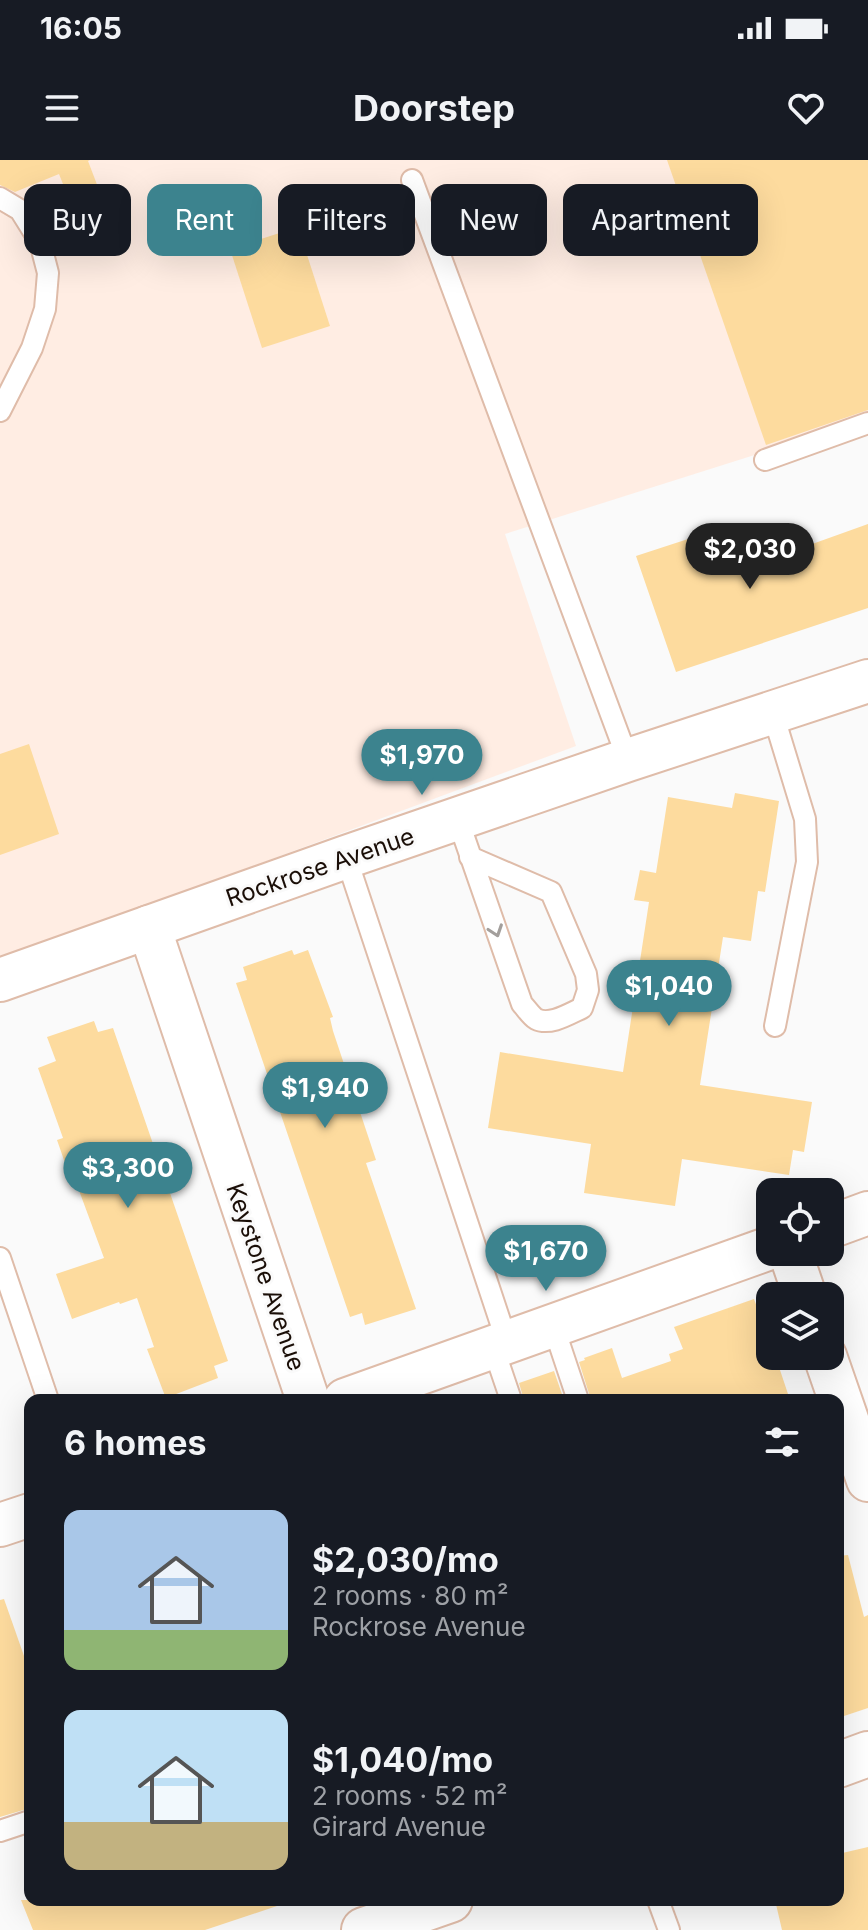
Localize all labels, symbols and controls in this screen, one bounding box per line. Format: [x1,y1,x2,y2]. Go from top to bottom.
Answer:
text: 16:05 [40,10,122,46]
icon: menu [40,86,84,130]
text: Doorstep [353,86,515,130]
icon: heart [784,86,828,130]
chip: Buy [24,184,131,256]
chip: Rent [147,184,262,256]
chip: Filters [278,184,415,256]
chip: New [431,184,547,256]
chip: Apartment [563,184,758,256]
pin: $2,030 [685,523,815,591]
text: $2,030 [703,533,797,564]
pin: $1,970 [357,729,487,797]
text: $1,970 [379,739,465,770]
street label: Rockrose Avenue [222,821,418,913]
one-way arrow [486,923,502,937]
pin: $1,040 [604,960,734,1028]
text: $1,040 [625,970,713,1001]
pin: $1,940 [260,1062,390,1130]
text: $1,940 [281,1072,369,1103]
pin: $3,300 [63,1142,193,1210]
text: $3,300 [81,1152,175,1183]
map controls [756,1178,844,1370]
button: locate [756,1178,844,1266]
street label: Keystone Avenue [220,1180,312,1374]
pin: $1,670 [481,1225,611,1293]
text: $1,670 [503,1235,589,1266]
button: layers [756,1282,844,1370]
icon: filters [760,1420,804,1464]
text: 6 homes [64,1422,206,1463]
text: $2,030/mo [312,1539,499,1580]
icon: home [128,1542,224,1638]
text: 2 rooms · 80 m² [312,1580,508,1611]
text: Rockrose Avenue [312,1611,526,1642]
text: $1,040/mo [312,1739,493,1780]
icon: home [128,1742,224,1838]
text: 2 rooms · 52 m² [312,1780,508,1811]
text: Girard Avenue [312,1811,486,1842]

